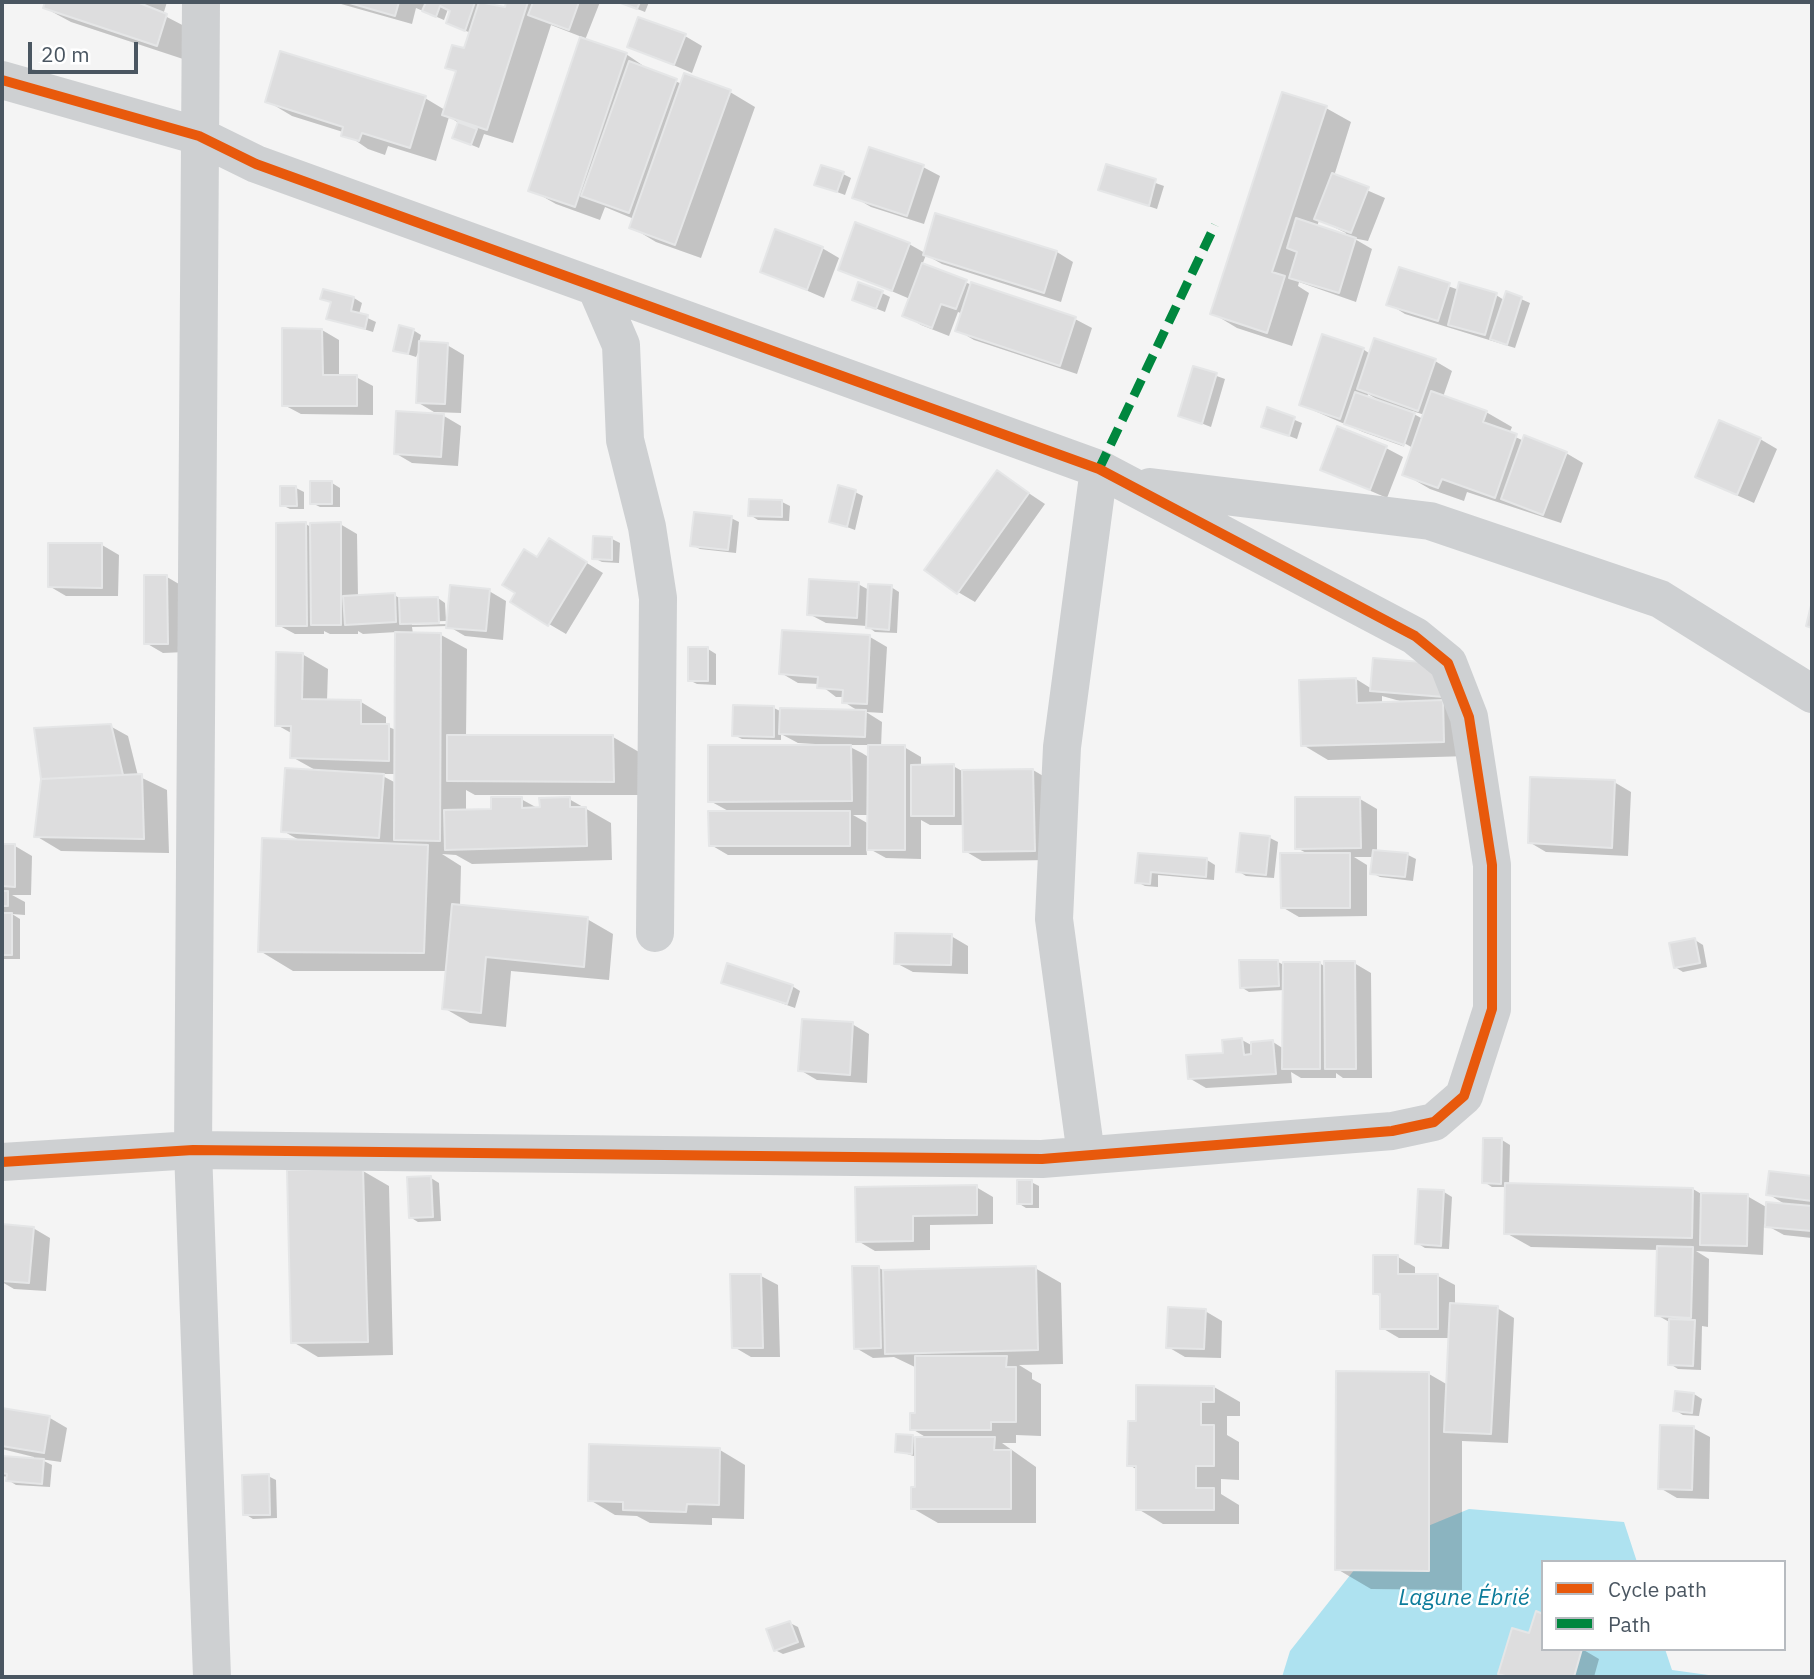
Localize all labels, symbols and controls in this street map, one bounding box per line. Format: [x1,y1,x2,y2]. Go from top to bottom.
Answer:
scale bar [32,28,142,72]
text: 20 m [41,40,90,68]
legend [1541,1560,1786,1651]
text: Cycle path [1608,1575,1707,1603]
water label: Lagune Ébrié [1398,1584,1530,1612]
text: Path [1608,1610,1651,1638]

